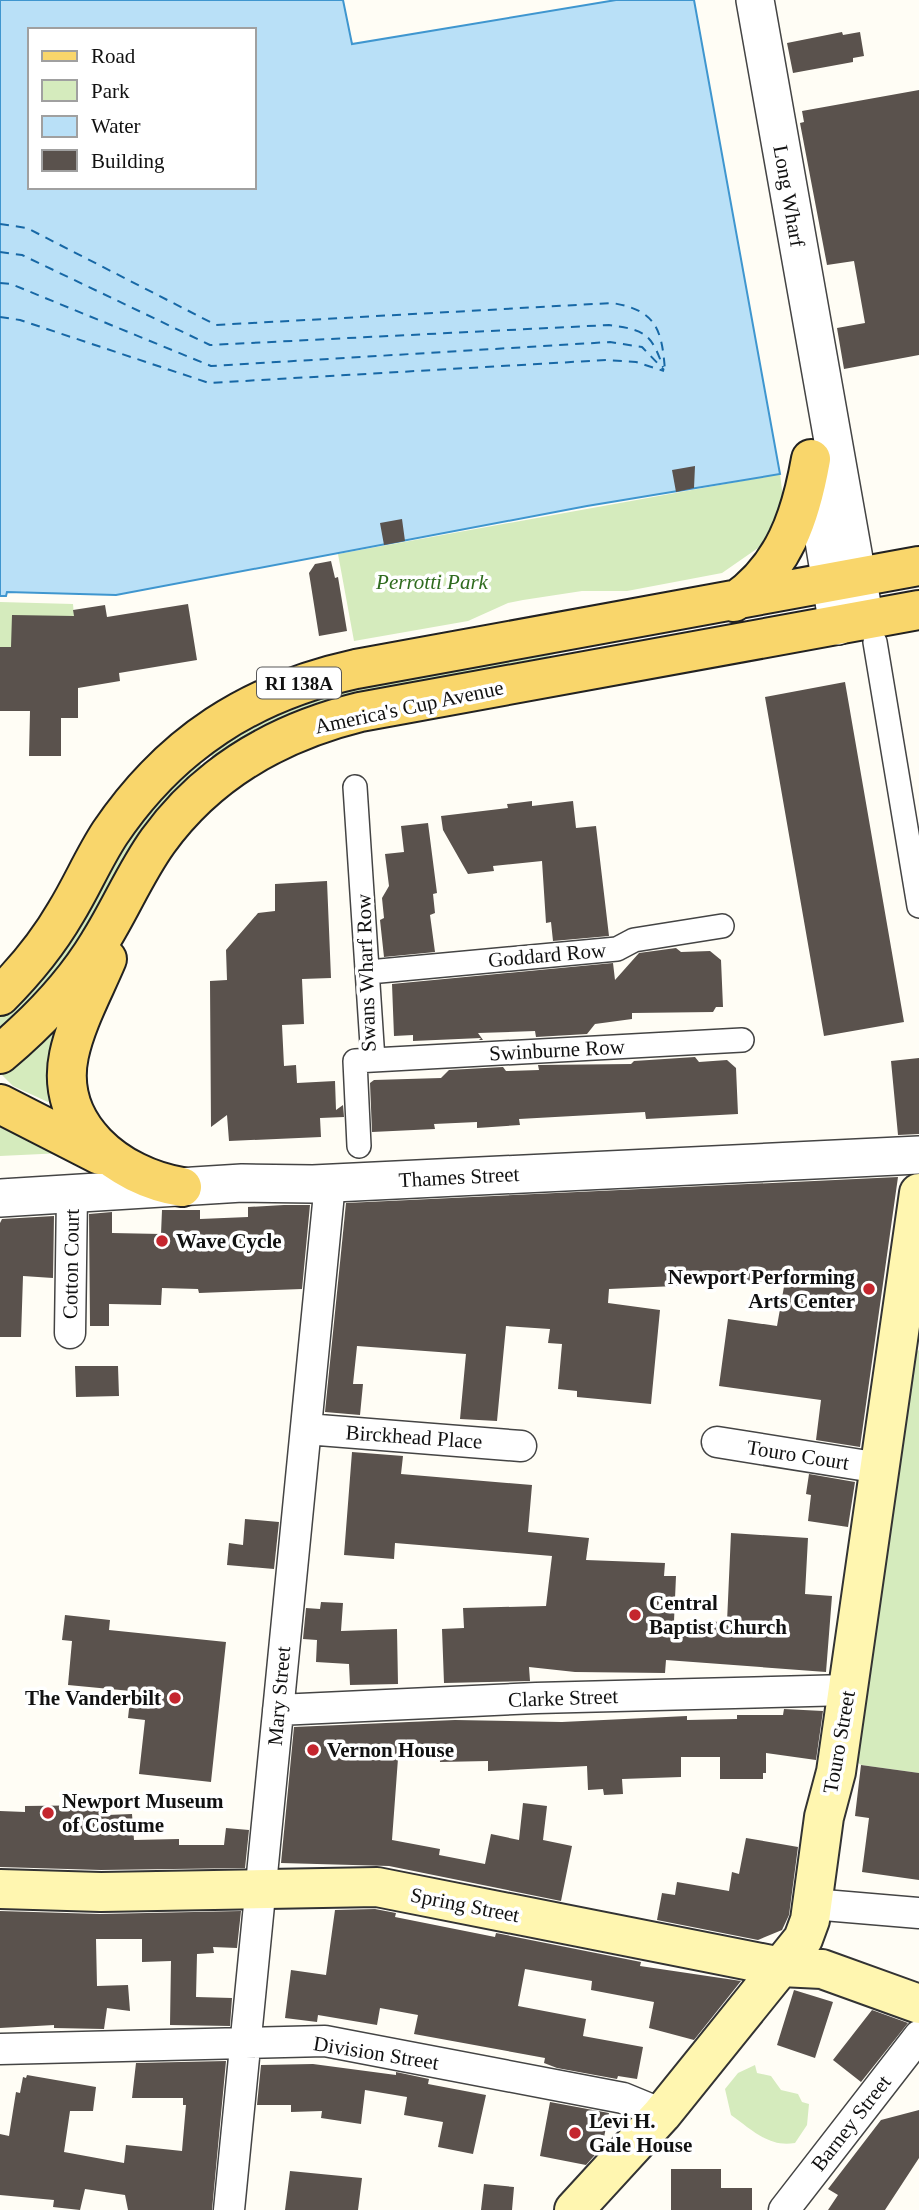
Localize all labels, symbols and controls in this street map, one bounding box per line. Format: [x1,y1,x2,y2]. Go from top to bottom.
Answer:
legend [28,28,256,189]
text: Road [91,44,136,68]
text: Park [91,79,130,103]
text: Water [91,114,141,138]
street label: Long Wharf [768,143,810,249]
text: Building [91,149,165,173]
park label: Perrotti Park [375,570,489,594]
road number: RI 138A [257,668,341,698]
street label: America's Cup Avenue [312,675,506,739]
street label: Swans Wharf Row [351,893,381,1053]
street label: Goddard Row [487,938,608,972]
street label: Swinburne Row [489,1034,626,1066]
street label: Thames Street [398,1162,520,1192]
street label: Cotton Court [58,1209,84,1319]
place label: Wave Cycle [176,1229,282,1253]
marker: Wave Cycle [154,1233,170,1249]
place label: Newport Performing Arts Center [668,1265,855,1313]
marker: Newport Performing Arts Center [861,1281,877,1297]
street label: Birckhead Place [345,1420,483,1454]
street label: Touro Court [745,1435,851,1475]
place label: Central Baptist Church [649,1591,787,1639]
marker: Central Baptist Church [627,1607,643,1623]
street label: Mary Street [263,1645,295,1747]
street label: Clarke Street [508,1684,619,1712]
place label: The Vanderbilt [25,1686,161,1710]
street label: Touro Street [818,1689,860,1795]
marker: The Vanderbilt [167,1690,183,1706]
place label: Vernon House [327,1738,454,1762]
marker: Vernon House [305,1742,321,1758]
place label: Newport Museum of Costume [62,1789,224,1837]
marker: Newport Museum of Costume [40,1805,56,1821]
street label: Spring Street [409,1883,522,1927]
street label: Division Street [312,2031,441,2075]
street label: Barney Street [806,2070,896,2176]
place label: Levi H. Gale House [589,2109,692,2157]
marker: Levi H. Gale House [567,2125,583,2141]

